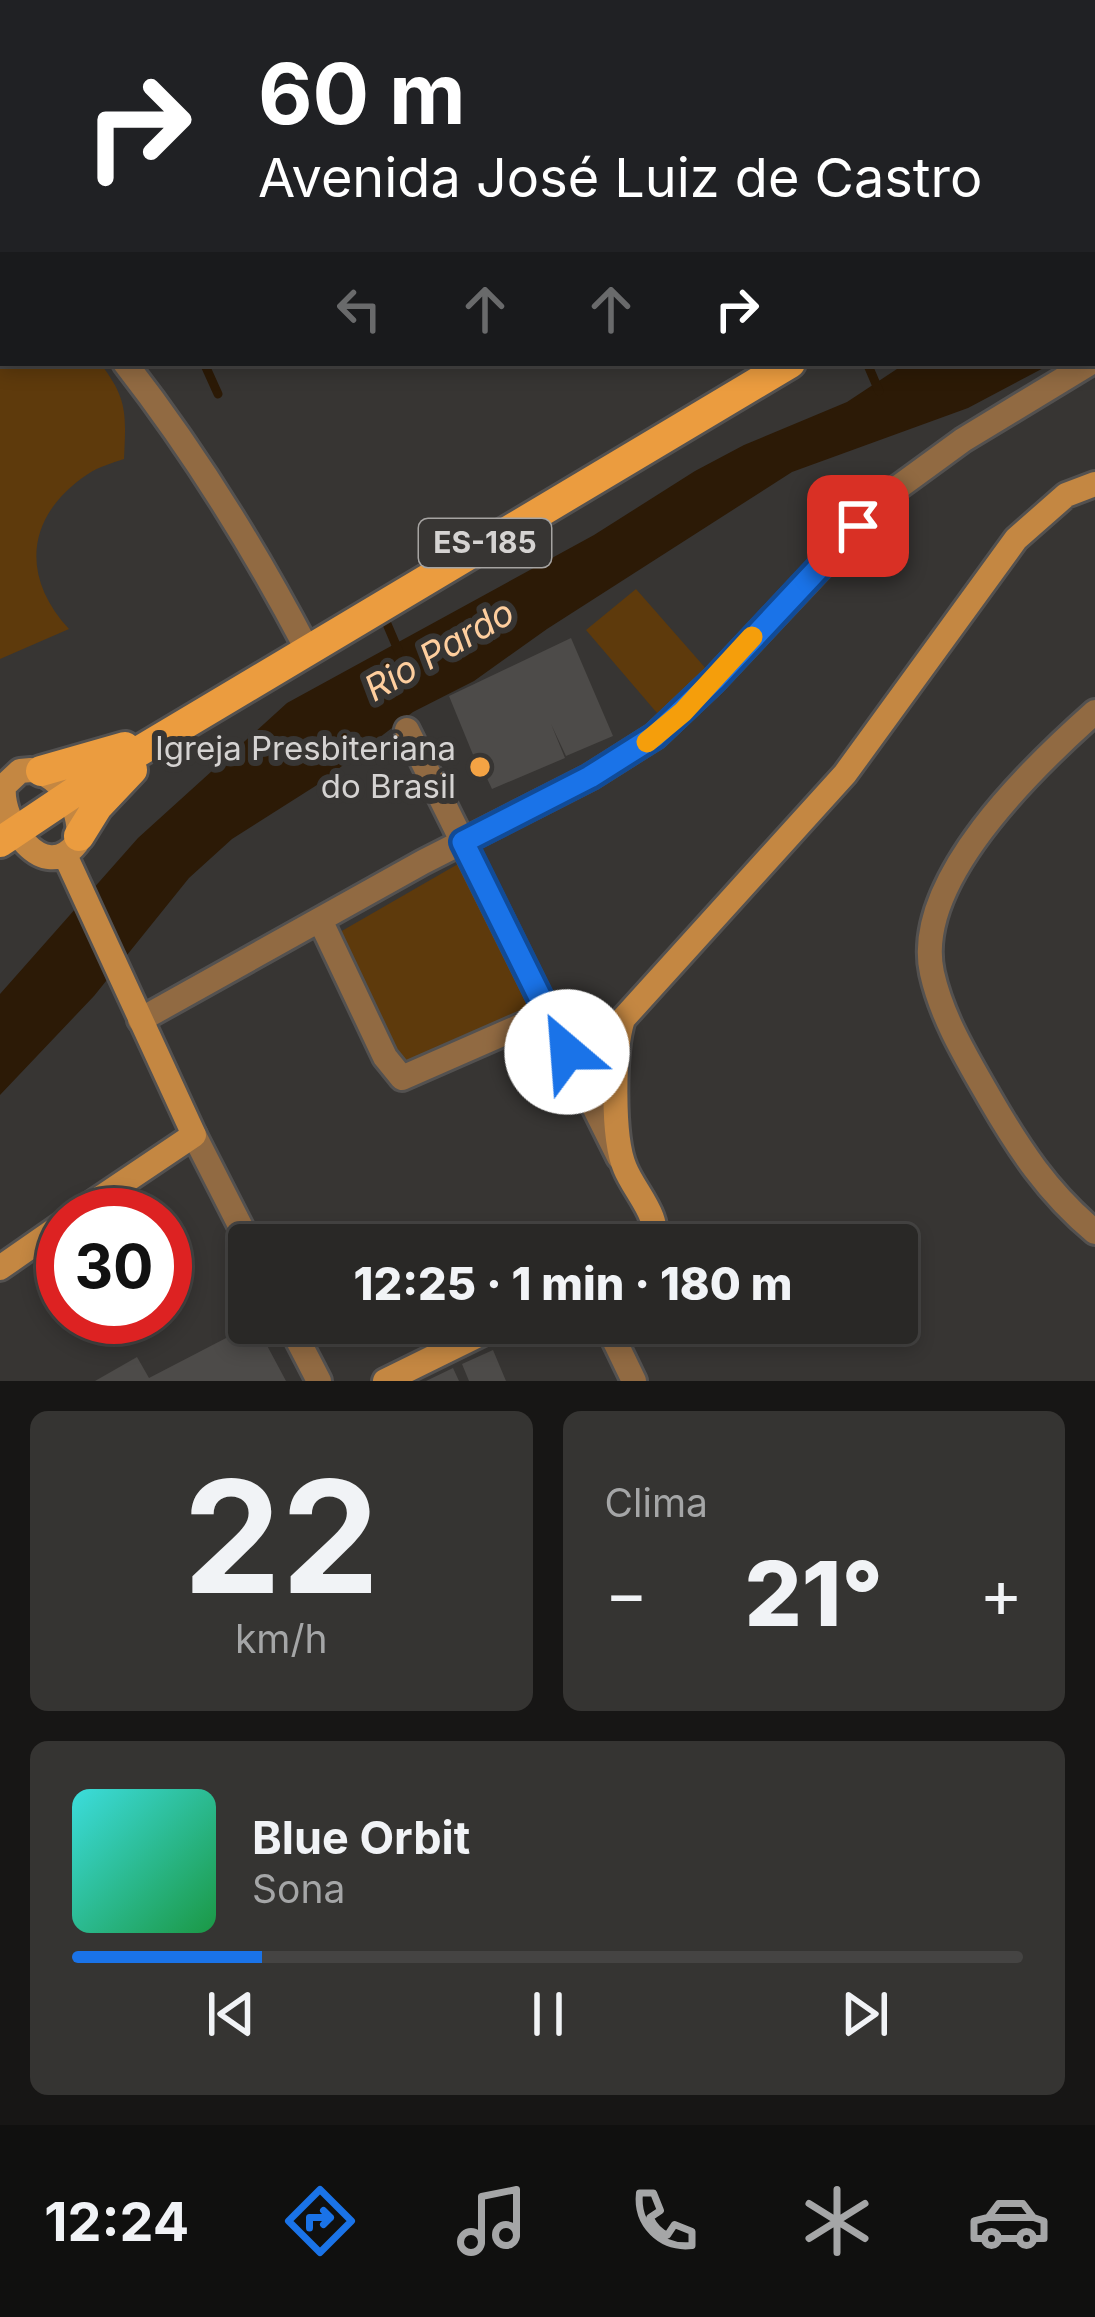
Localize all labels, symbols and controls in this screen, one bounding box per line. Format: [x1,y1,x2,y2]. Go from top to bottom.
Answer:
text: 60 m [258,43,466,144]
icon: right [60,48,216,204]
text: Avenida José Luiz de Castro [258,145,982,210]
icon: left [326,276,392,342]
icon: ahead [452,276,518,342]
icon: ahead [578,276,644,342]
icon: right [704,276,770,342]
pin [807,475,909,577]
icon: arrive [825,493,891,559]
road number: ES-185 [419,519,551,567]
water label: Rio Pardo [356,590,522,710]
place label: Igreja Presbiteriana do Brasil [155,728,456,806]
marker: Igreja Presbiteriana do Brasil [467,754,493,780]
position arrow [504,989,630,1115]
speed limit sign: 30 [36,1188,192,1344]
text: 12:25 · 1 min · 180 m [354,1256,792,1311]
text: 22 [183,1442,380,1631]
text: Clima [605,1479,708,1526]
text: 21° [744,1539,883,1648]
text: − [605,1553,648,1633]
text: + [979,1553,1023,1633]
text: km/h [235,1615,328,1662]
text: Blue Orbit [252,1810,470,1865]
text: Sona [252,1865,345,1912]
icon: previous [198,1981,264,2047]
icon: pause [515,1981,581,2047]
icon: next [832,1981,898,2047]
icon: directions [278,2179,362,2263]
icon: music [450,2179,534,2263]
icon: phone [622,2179,706,2263]
icon: climate [795,2179,879,2263]
icon: car [967,2179,1051,2263]
text: 12:24 [44,2189,189,2254]

